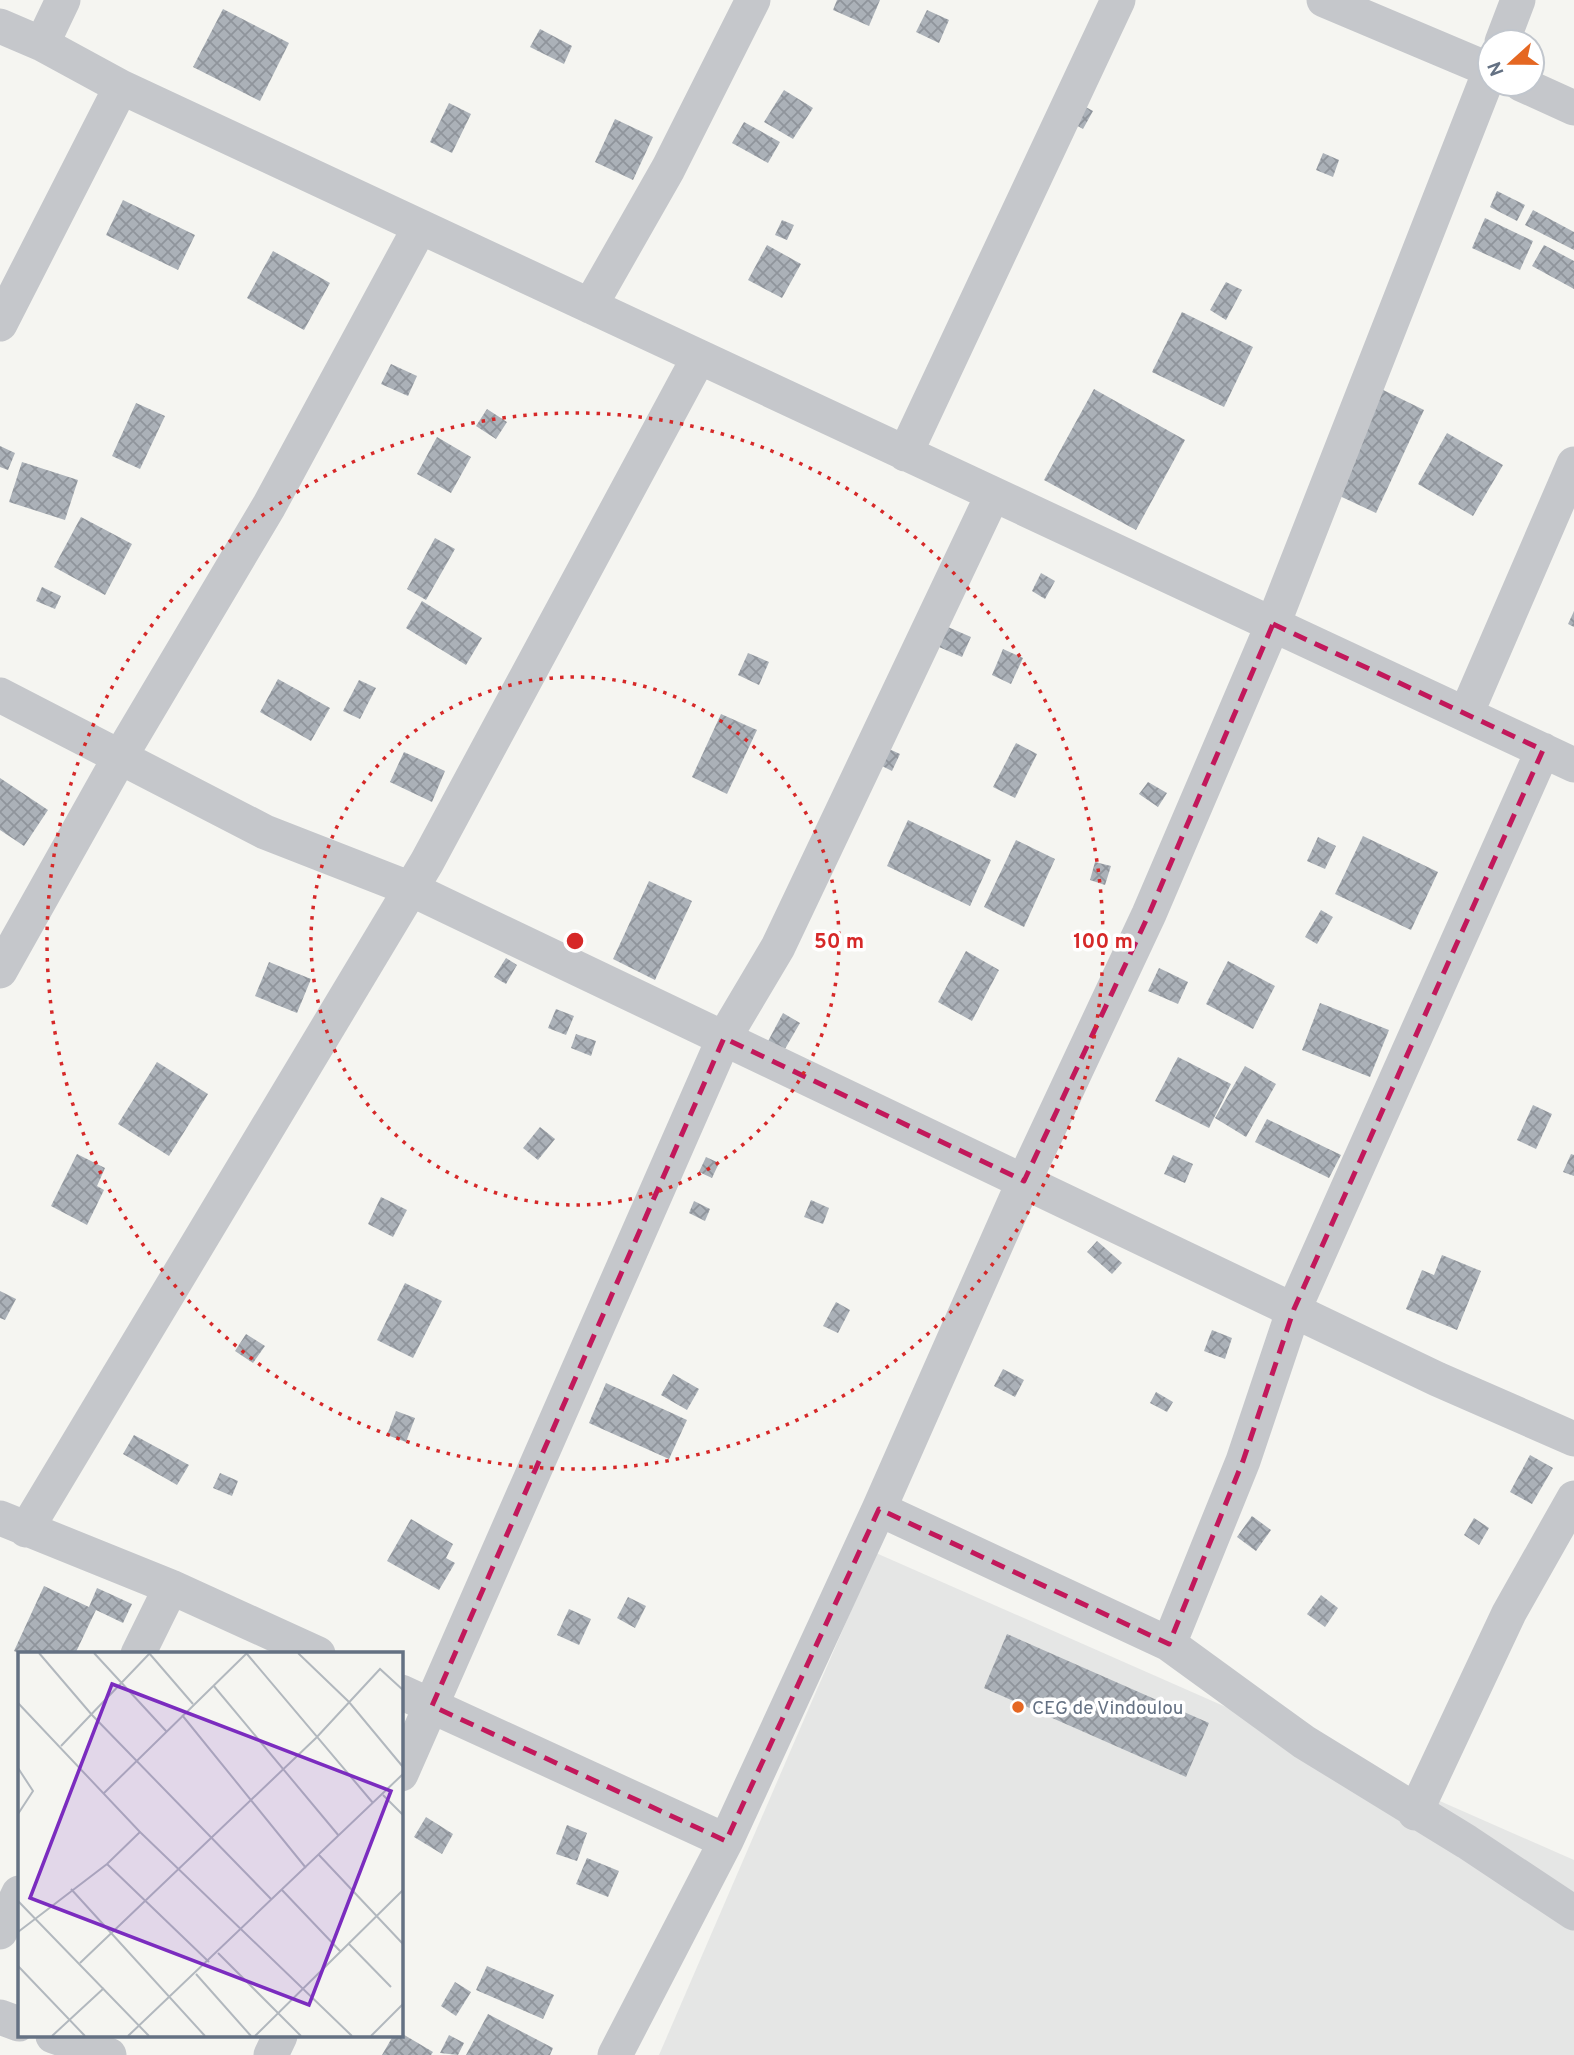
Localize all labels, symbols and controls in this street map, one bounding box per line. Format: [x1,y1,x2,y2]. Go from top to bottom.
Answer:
north arrow [1476,28,1546,98]
text: N [1483,58,1511,79]
centre of rings [563,929,587,953]
text: 50 m [814,929,864,956]
text: 100 m [1073,929,1133,956]
inset map [18,1652,402,2038]
place label: CEG de Vindoulou [1032,1697,1184,1721]
marker: CEG de Vindoulou [1010,1699,1026,1715]

